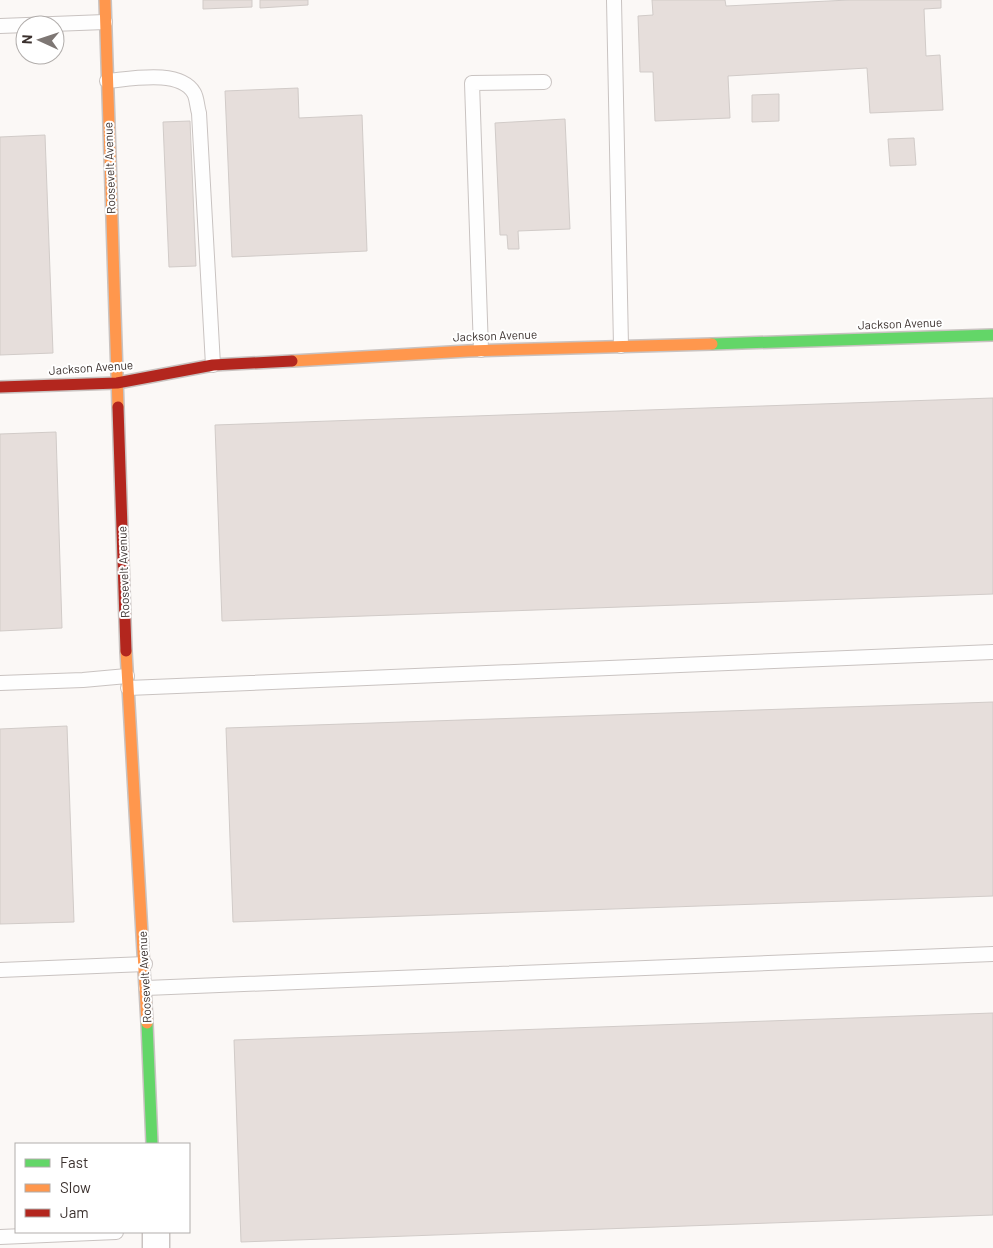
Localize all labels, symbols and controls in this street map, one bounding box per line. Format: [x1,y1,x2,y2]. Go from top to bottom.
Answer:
north arrow [15,15,65,65]
text: N [18,34,35,44]
street label: Roosevelt Avenue [100,122,118,214]
street label: Jackson Avenue [857,315,942,331]
street label: Jackson Avenue [452,327,537,343]
street label: Jackson Avenue [48,357,134,377]
street label: Roosevelt Avenue [114,526,132,618]
street label: Roosevelt Avenue [135,931,153,1023]
legend [15,1143,190,1233]
text: Fast [60,1153,88,1171]
text: Slow [60,1178,91,1196]
text: Jam [60,1203,89,1221]

